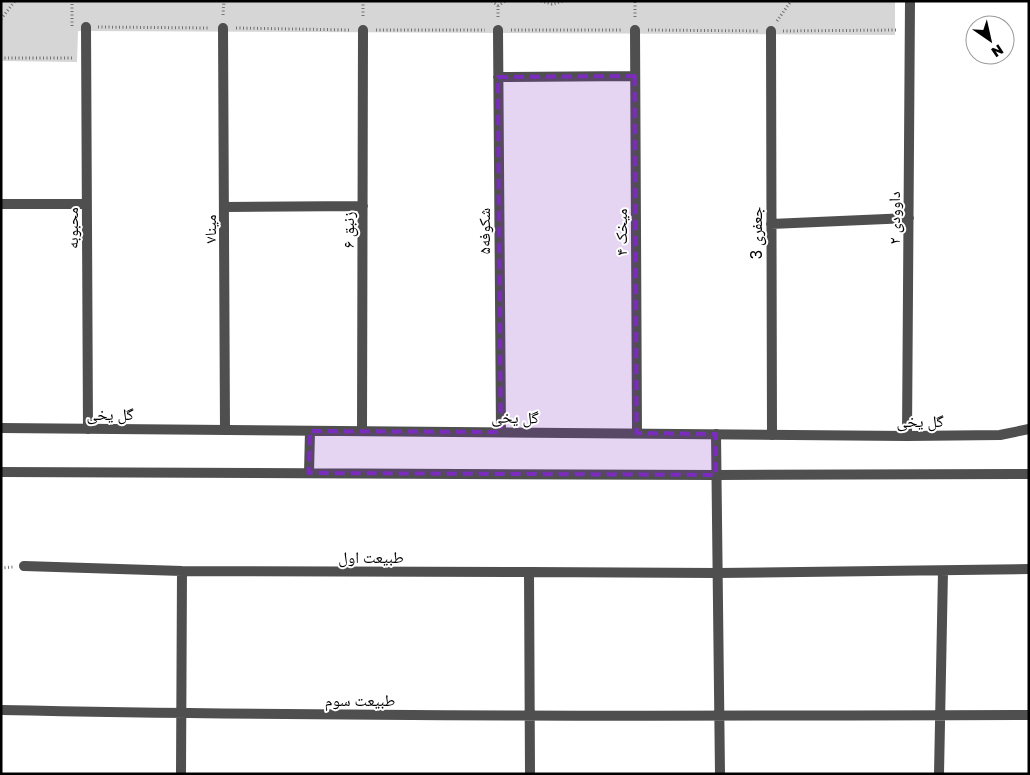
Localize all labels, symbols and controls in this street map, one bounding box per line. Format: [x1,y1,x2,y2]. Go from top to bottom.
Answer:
north arrow [965,15,1015,65]
text: N [988,41,1007,61]
street label: داوودی ۲ [884,191,905,245]
street label: محبوبه [62,207,82,249]
street label: 3 جعفری [746,207,767,259]
street label: شکوفه۵ [474,208,494,254]
street label: میخک ۴ [611,208,631,256]
street label: زنبق ۶ [338,212,359,248]
street label: مینا۷ [200,215,220,243]
street label: گل یخی [86,404,134,425]
street label: گل یخی [491,407,539,428]
street label: گل یخی [896,411,944,432]
street label: طبیعت اول [338,547,404,568]
street label: طبیعت سوم [325,690,395,711]

